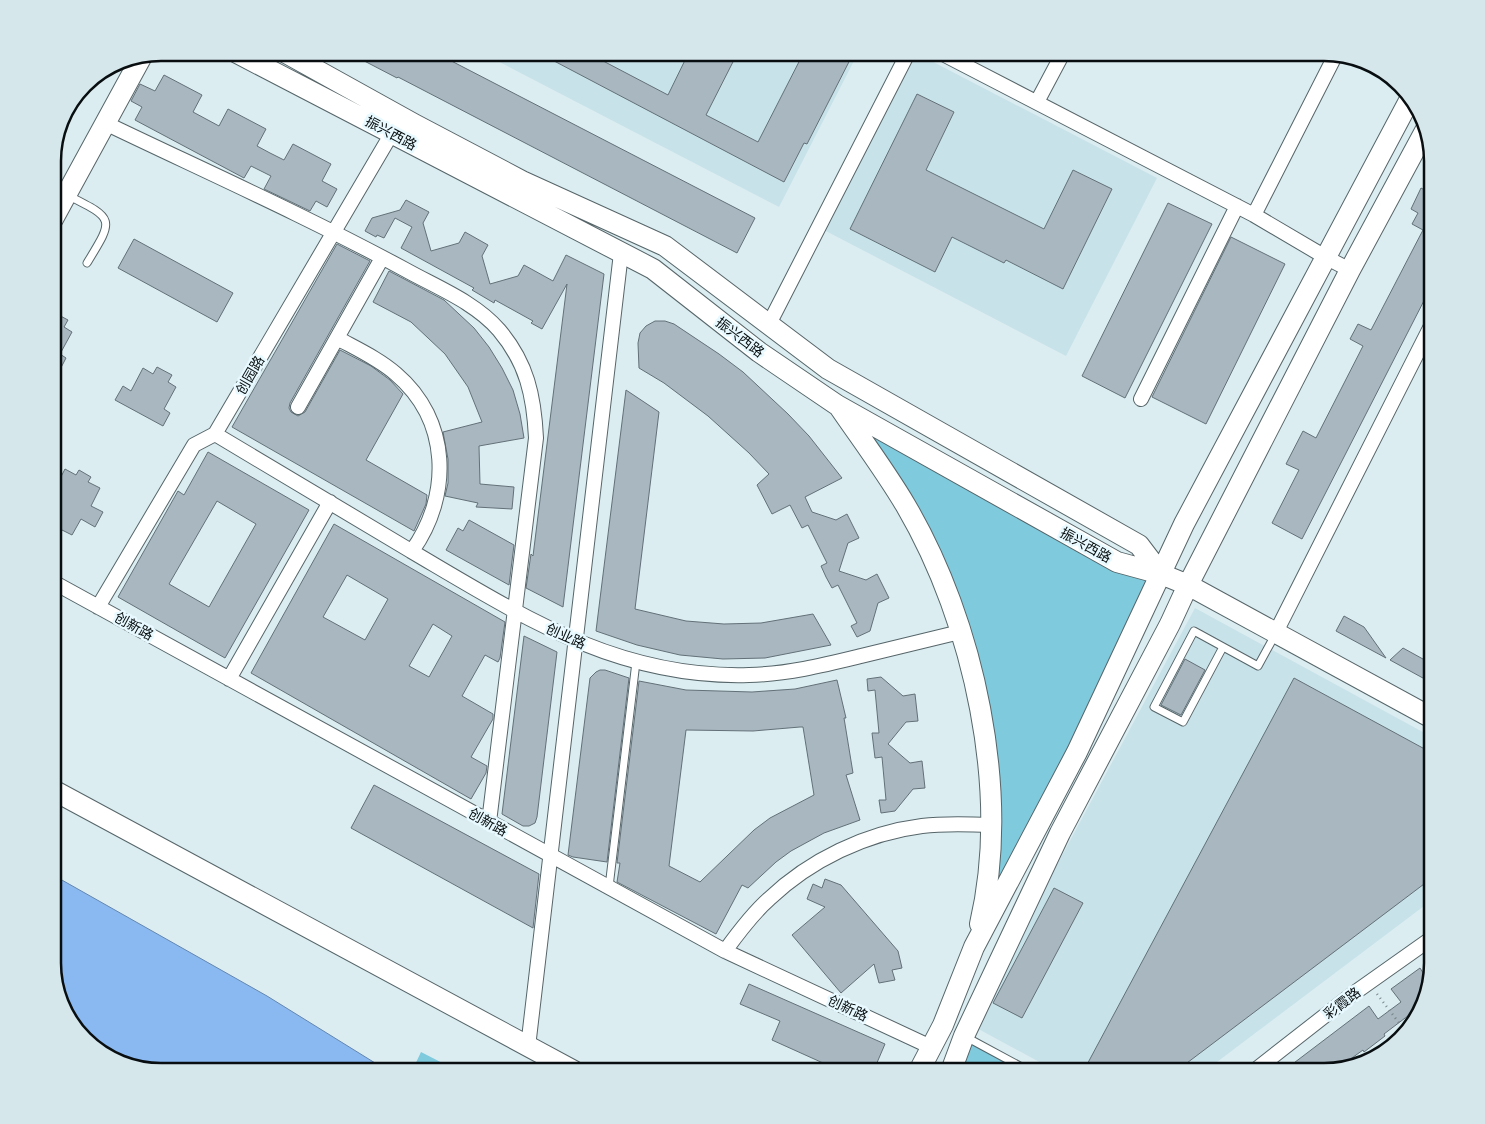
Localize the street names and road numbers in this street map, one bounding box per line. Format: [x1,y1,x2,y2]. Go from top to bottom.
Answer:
street label: 振兴西路 [363,113,419,153]
street label: 振兴西路 [713,314,767,360]
street label: 创园路 [233,353,267,397]
street label: 振兴西路 [1058,524,1114,566]
street label: 创新路 [112,609,156,643]
street label: 创业路 [544,620,588,652]
street label: 创新路 [466,805,510,839]
street label: 彩霞路 [1320,984,1364,1022]
street label: 创新路 [826,992,870,1024]

